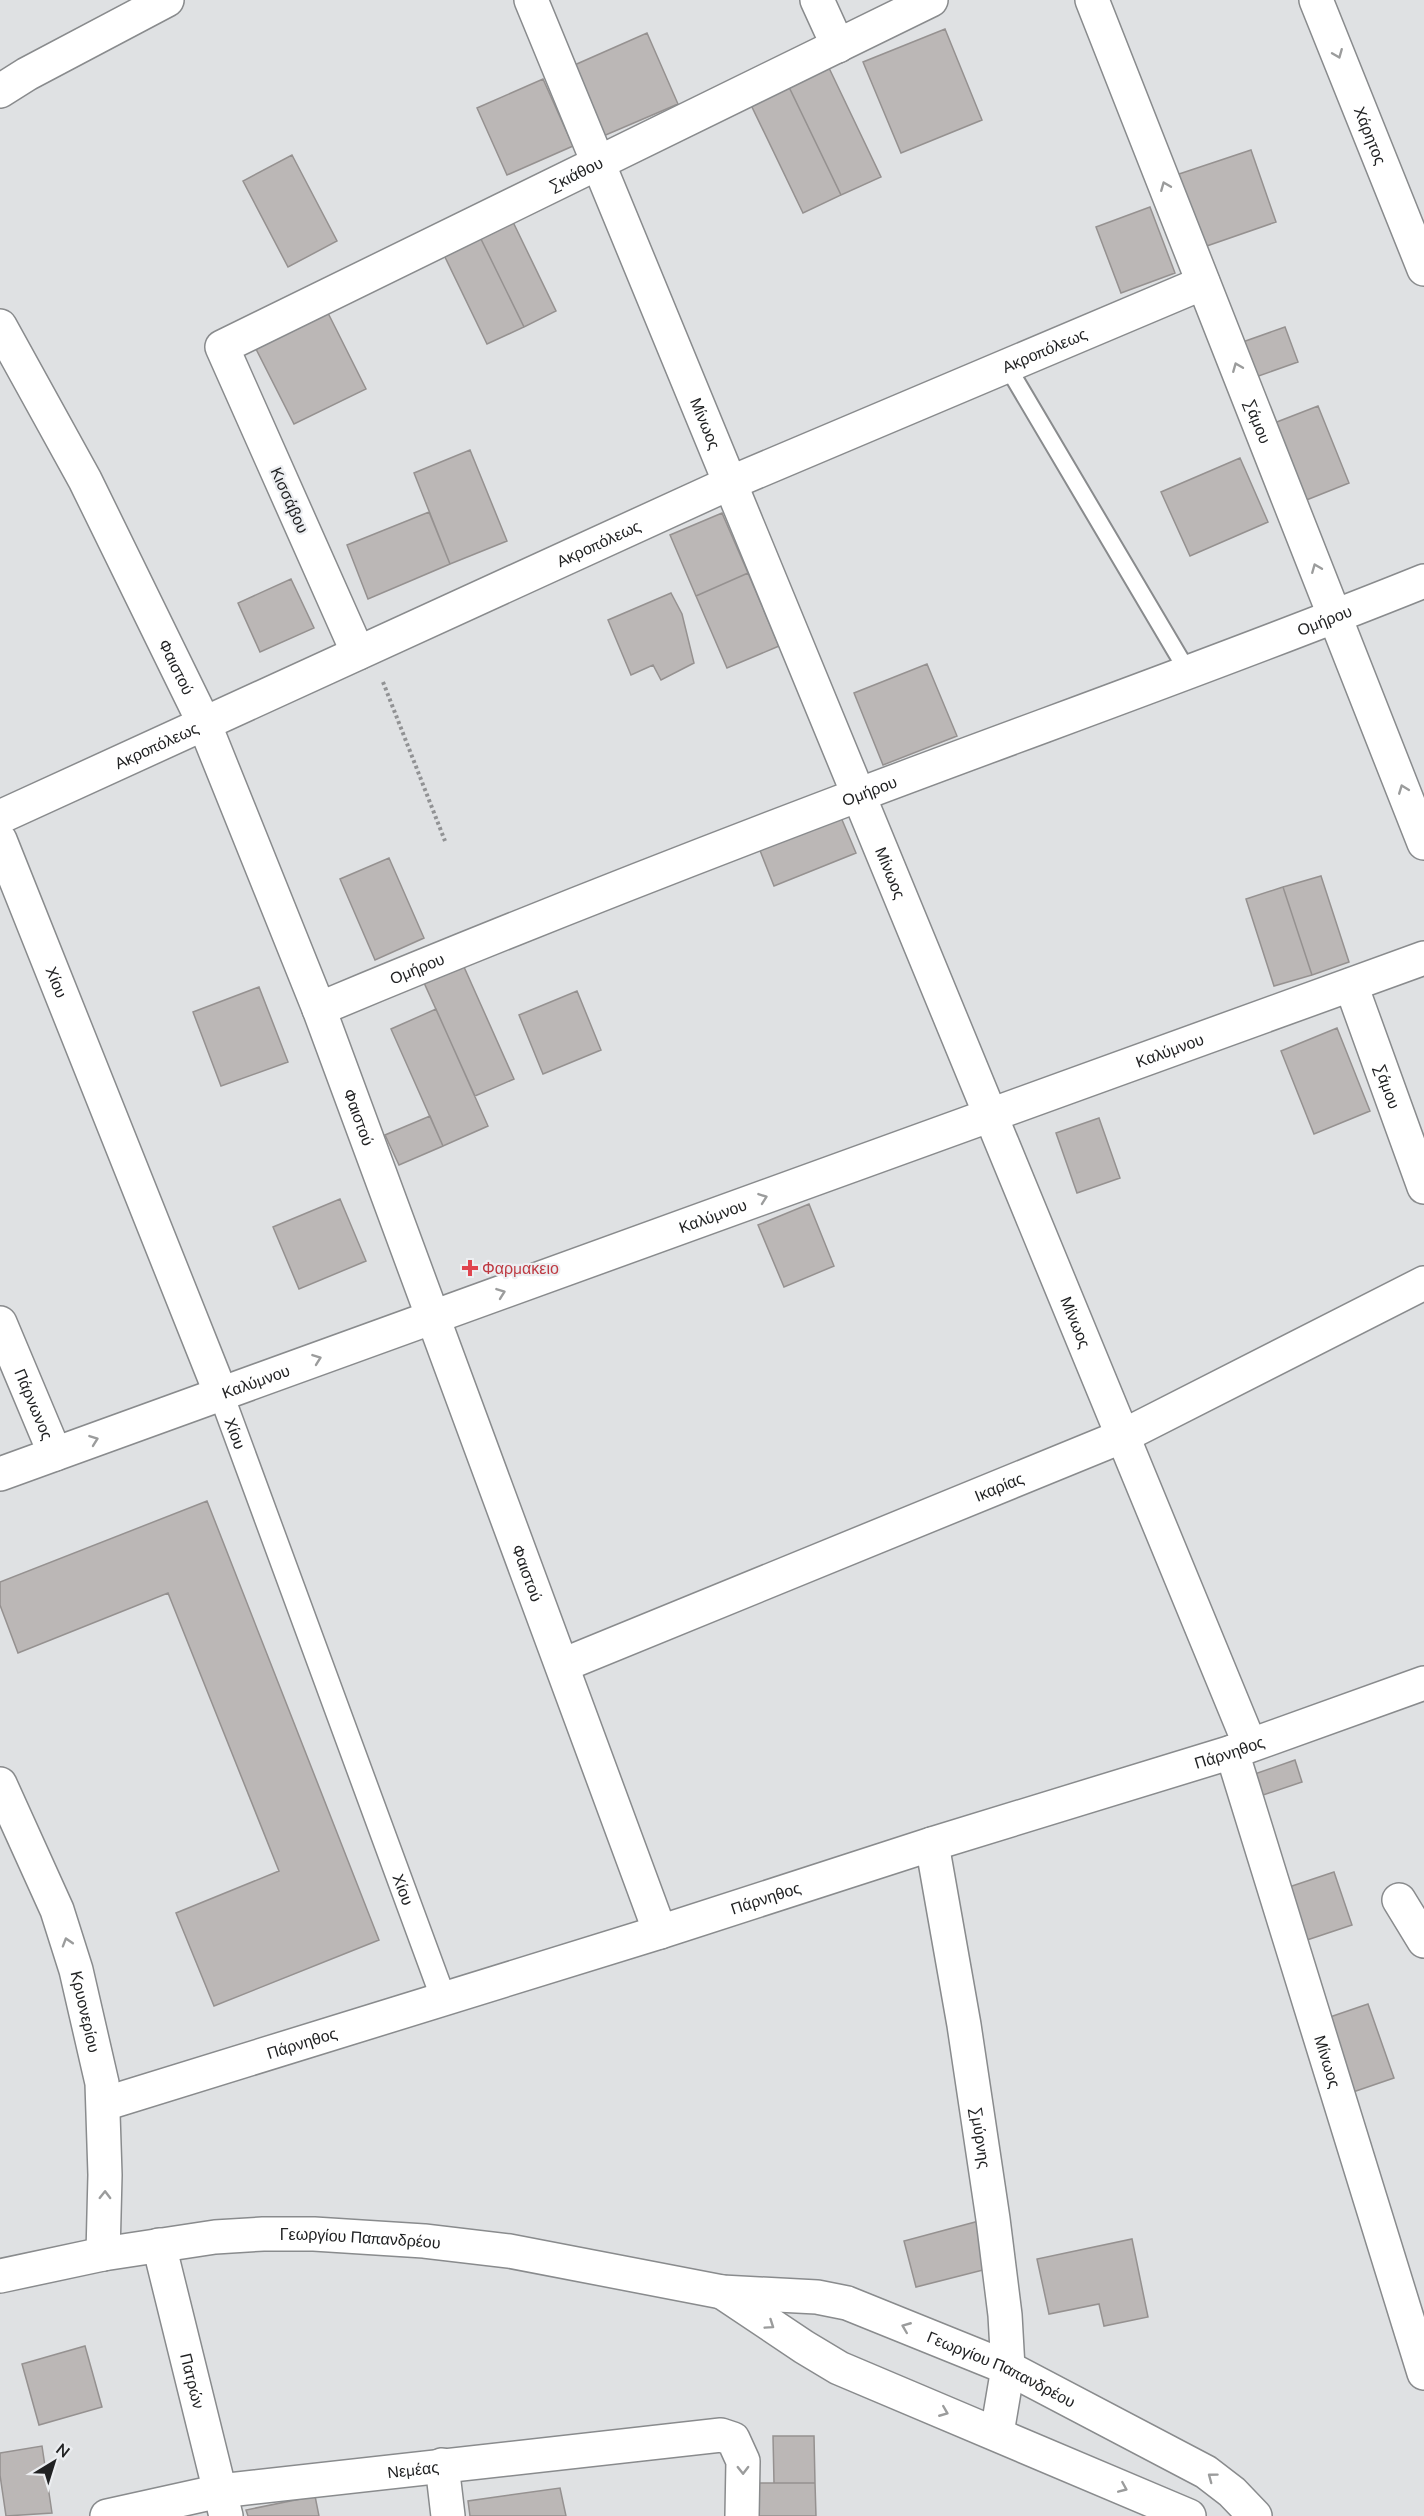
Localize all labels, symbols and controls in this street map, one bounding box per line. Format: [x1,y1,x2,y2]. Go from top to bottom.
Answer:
one-way arrow [1331,48,1343,59]
street label: Χάρητος [1348,104,1391,168]
street label: Σκιάθου [546,152,607,197]
one-way arrow [1160,181,1172,192]
street label: Ακροπόλεως [999,323,1091,379]
one-way arrow [1231,362,1244,373]
street label: Μίνωος [684,395,725,453]
street label: Σάμου [1238,397,1276,447]
street label: Κισσάβου [265,464,313,537]
street label: Ακροπόλεως [553,515,645,573]
one-way arrow [1311,563,1323,574]
street label: Ομήρου [1294,601,1355,642]
street label: Φαιστού [153,636,199,699]
street label: Ακροπόλεως [111,717,203,775]
street label: Ομήρου [839,771,900,812]
one-way arrow [1397,784,1410,794]
street label: Μίνωος [869,844,910,903]
street label: Ομήρου [387,948,448,990]
street label: Χίου [40,964,72,1001]
street label: Καλύμνου [1133,1029,1207,1074]
street label: Σάμου [1369,1062,1405,1112]
street label: Φαιστού [337,1086,379,1149]
one-way arrow [757,1192,768,1205]
street label: Καλύμνου [676,1194,750,1239]
place label: Φαρμακειο [482,1258,559,1280]
marker: Φαρμακειο [463,1261,477,1275]
one-way arrow [495,1287,506,1300]
street label: Μίνωος [1054,1293,1095,1352]
one-way arrow [311,1354,322,1366]
street label: Καλύμνου [219,1360,293,1405]
street label: Πάρνωνος [8,1366,58,1444]
street label: Χίου [219,1415,250,1453]
one-way arrow [89,1434,99,1447]
street label: Ικαρίας [971,1468,1027,1508]
street label: Φαιστού [506,1542,547,1605]
street label: Πάρνηθος [1192,1731,1268,1775]
street label: Χίου [387,1871,418,1909]
street label: Πάρνηθος [728,1877,804,1920]
one-way arrow [62,1937,74,1948]
street label: Κρυονερίου [65,1969,105,2055]
street label: Πάρνηθος [264,2022,340,2065]
street label: Μίνωος [1308,2033,1345,2091]
street label: Σμύρνης [964,2106,995,2170]
one-way arrow [99,2191,111,2200]
street label: Γεωργίου Παπανδρέου [280,2224,442,2255]
one-way arrow [763,2318,774,2329]
one-way arrow [901,2321,911,2334]
street label: Γεωργίου Παπανδρέου [923,2326,1079,2413]
street label: Πατρών [174,2351,209,2411]
one-way arrow [938,2405,949,2417]
north arrow [24,2432,84,2492]
text: N [51,2439,74,2463]
street label: Νεμέας [386,2457,440,2484]
one-way arrow [736,2466,749,2475]
one-way arrow [1208,2473,1219,2484]
one-way arrow [1117,2481,1128,2493]

